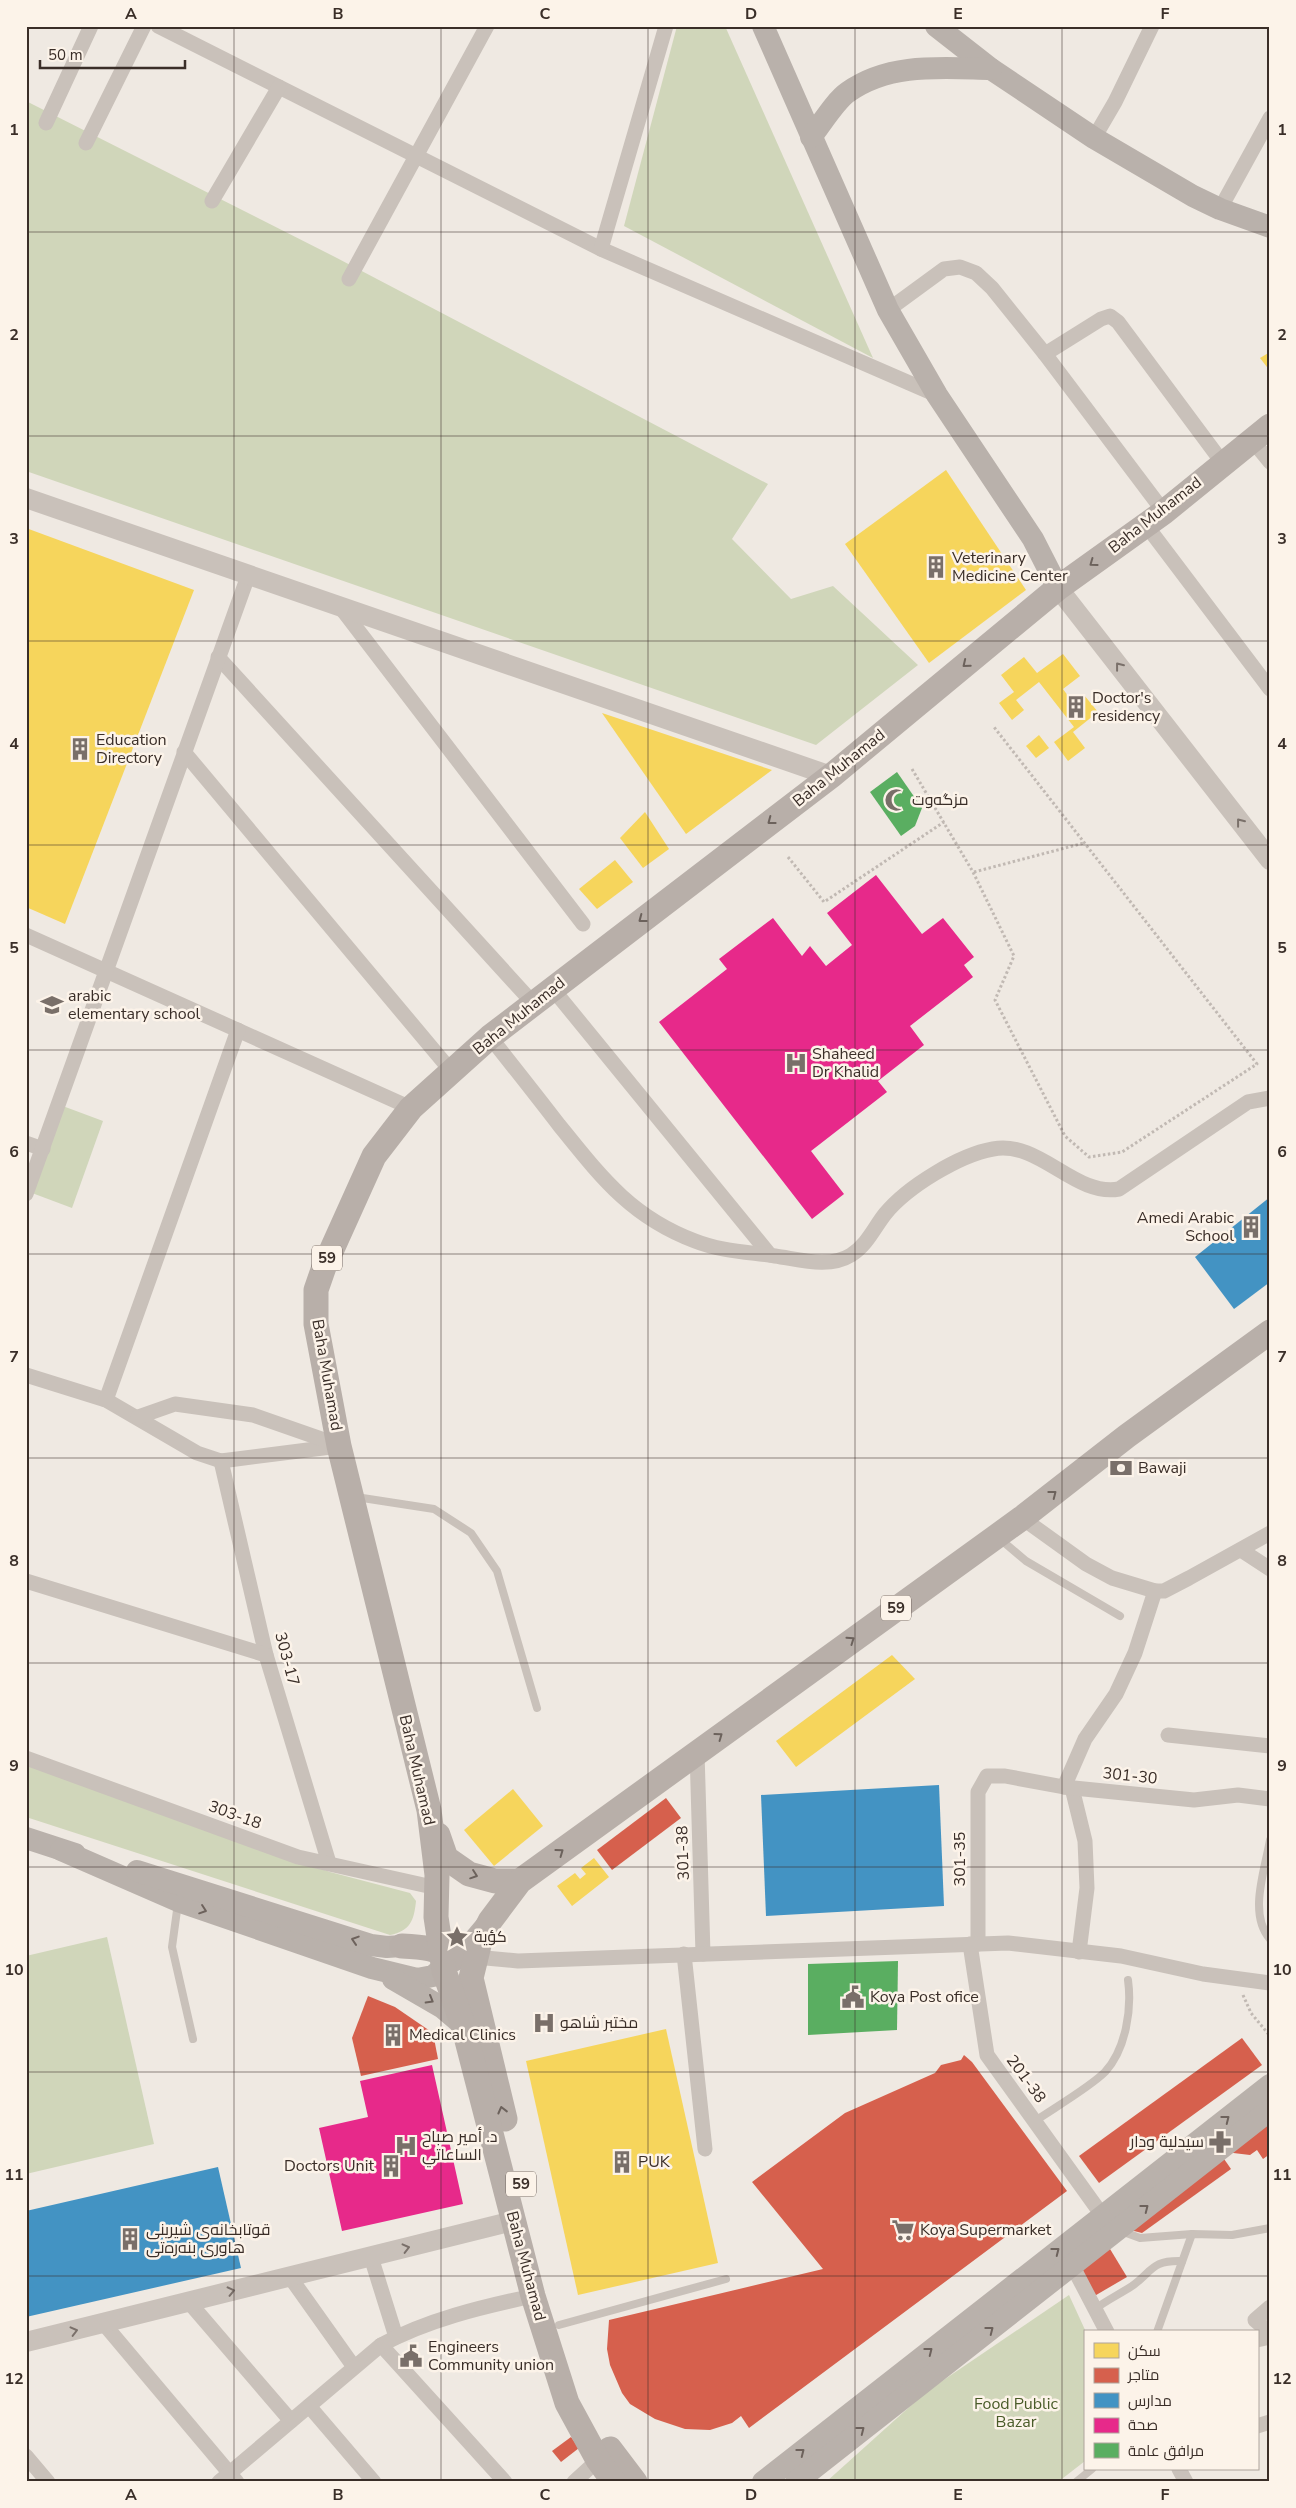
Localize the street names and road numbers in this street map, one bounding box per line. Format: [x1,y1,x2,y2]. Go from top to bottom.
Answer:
street label: Baha Muhamad [1104,472,1206,558]
street label: Baha Muhamad [788,724,890,812]
street label: Baha Muhamad [468,972,570,1060]
road number: 59 [312,1246,342,1270]
street label: Baha Muhamad [306,1318,348,1432]
road number: 59 [881,1596,911,1620]
street label: 303-17 [269,1630,305,1688]
street label: Baha Muhamad [394,1713,440,1827]
street label: 301-30 [1102,1762,1158,1790]
street label: 303-18 [205,1795,265,1835]
street label: 301-38 [671,1825,695,1881]
street label: 301-35 [949,1832,971,1886]
street label: 201-38 [1001,2050,1051,2108]
road number: 59 [506,2172,536,2196]
street label: Baha Muhamad [501,2209,551,2323]

